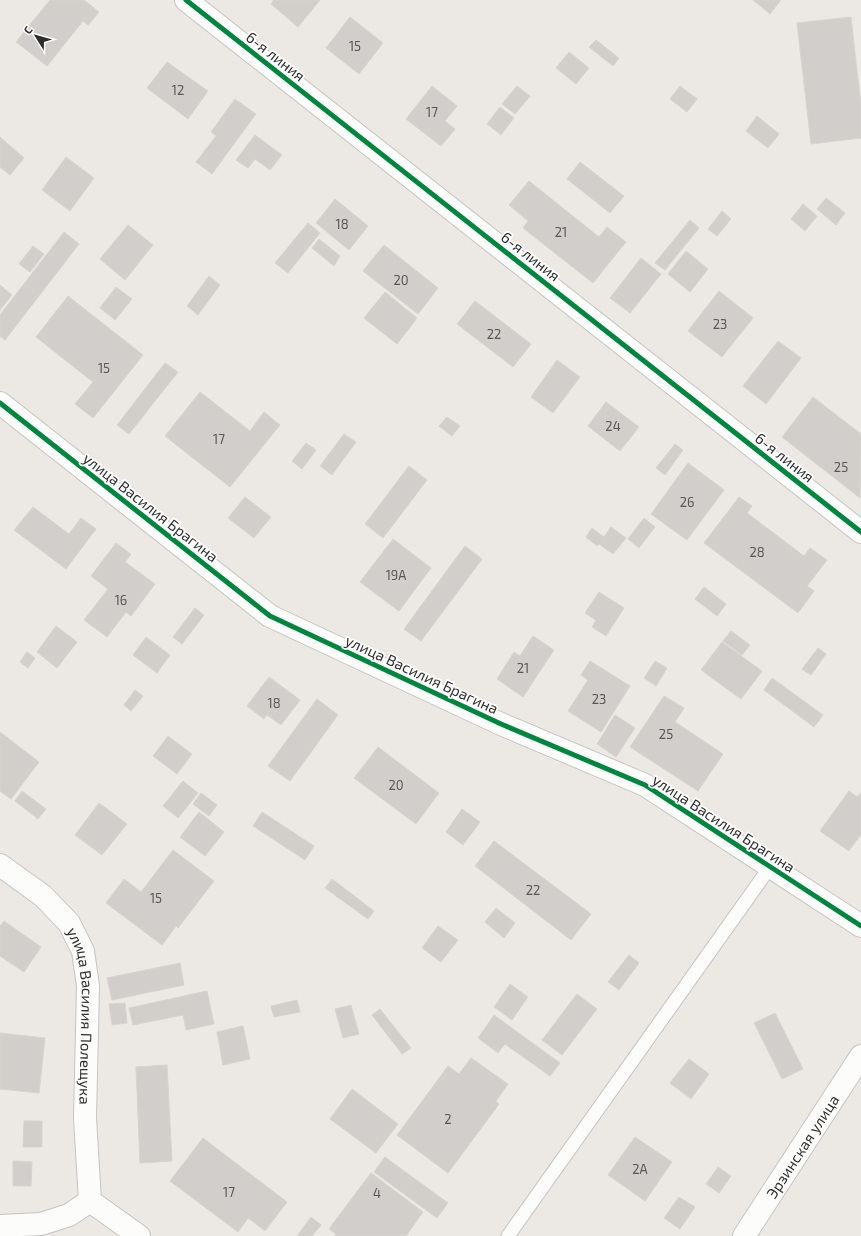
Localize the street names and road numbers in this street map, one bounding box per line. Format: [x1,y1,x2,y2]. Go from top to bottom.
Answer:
street label: 6-я линия [243,27,309,85]
street label: 6-я линия [498,227,564,285]
street label: 6-я линия [752,428,818,486]
street label: улица Василия Брагина [79,449,222,566]
street label: улица Василия Брагина [342,631,501,718]
street label: улица Василия Брагина [649,770,799,877]
street label: улица Василия Полещука [63,924,97,1105]
street label: Эрзинская улица [762,1091,842,1201]

